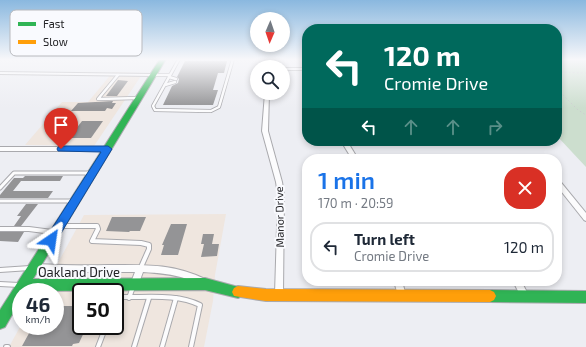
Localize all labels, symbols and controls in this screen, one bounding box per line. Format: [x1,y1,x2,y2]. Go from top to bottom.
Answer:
legend [10,10,142,56]
north arrow [250,12,290,52]
map controls [250,12,290,100]
text: Fast [43,17,65,30]
text: Slow [43,35,68,48]
text: 120 m [384,38,461,72]
icon: left [318,40,370,92]
button: search [250,60,290,100]
text: Cromie Drive [384,72,488,94]
pin [44,108,78,149]
icon: arrive [50,114,72,136]
icon: left [358,116,380,138]
icon: ahead [400,116,422,138]
icon: ahead [442,116,464,138]
icon: right [484,116,506,138]
text: 1 min [318,165,375,194]
button: close [504,167,546,209]
street label: Manor Drive [272,186,286,248]
text: 170 m · 20:59 [318,195,393,211]
position arrow [30,219,72,261]
text: Turn left [354,230,415,248]
icon: left [320,236,342,258]
text: 120 m [504,238,544,256]
text: Cromie Drive [354,248,429,264]
street label: Oakland Drive [38,264,120,280]
speed limit sign: 50 [72,283,124,335]
text: 46 [26,292,50,316]
text: km/h [26,313,50,325]

